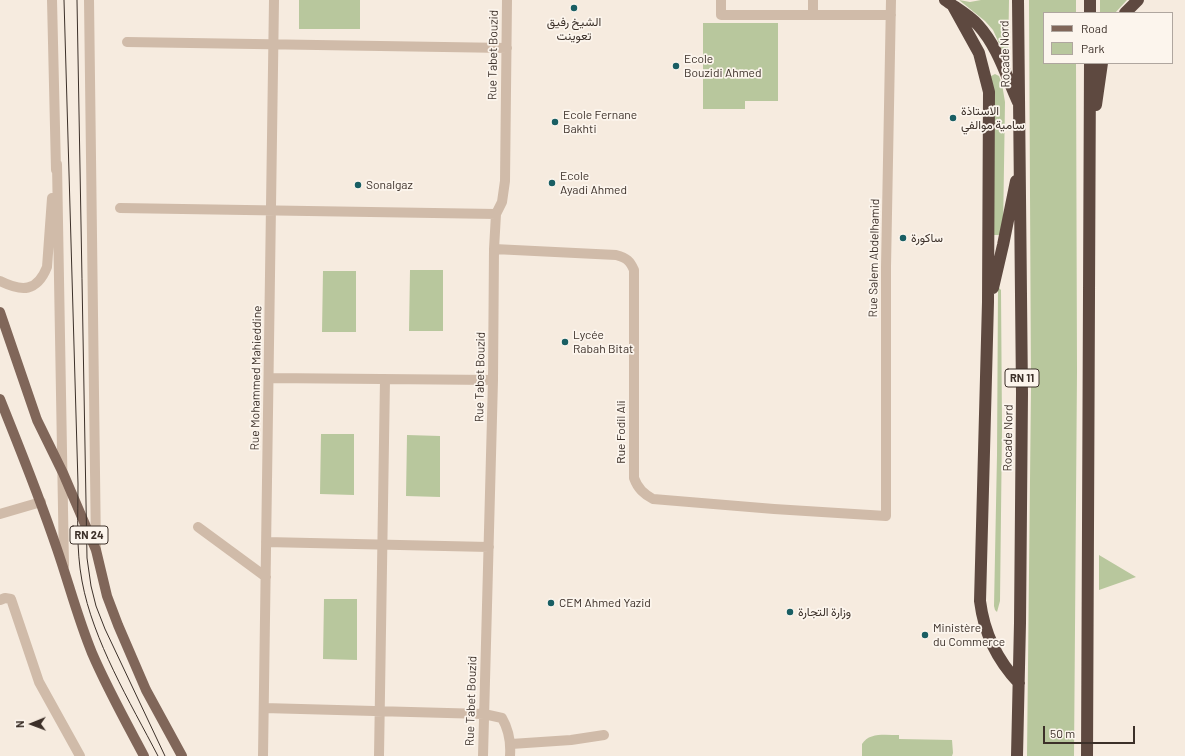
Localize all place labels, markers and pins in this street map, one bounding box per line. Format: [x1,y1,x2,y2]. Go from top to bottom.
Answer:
marker: الشيخ رفيق تعوينت [569,3,579,13]
place label: الشيخ رفيق تعوينت [547,15,601,43]
place label: Ecole Bouzidi Ahmed [684,52,761,80]
marker: Ecole Bouzidi Ahmed [671,61,681,71]
place label: الاستاذة سامية موالفي [961,104,1025,132]
place label: Ecole Fernane Bakhti [563,108,637,136]
marker: الاستاذة سامية موالفي [948,113,958,123]
marker: Ecole Fernane Bakhti [550,117,560,127]
place label: Ecole Ayadi Ahmed [560,169,627,197]
place label: Sonalgaz [366,178,413,192]
marker: Ecole Ayadi Ahmed [547,178,557,188]
marker: Sonalgaz [353,180,363,190]
place label: ساكورة [911,231,943,245]
marker: ساكورة [898,233,908,243]
place label: Lycée Rabah Bitat [573,328,633,356]
marker: Lycée Rabah Bitat [560,337,570,347]
place label: CEM Ahmed Yazid [559,596,651,610]
marker: CEM Ahmed Yazid [546,598,556,608]
place label: وزارة التجارة [798,605,851,619]
marker: وزارة التجارة [785,607,795,617]
place label: Ministère du Commerce [933,621,1005,649]
marker: Ministère du Commerce [920,630,930,640]

